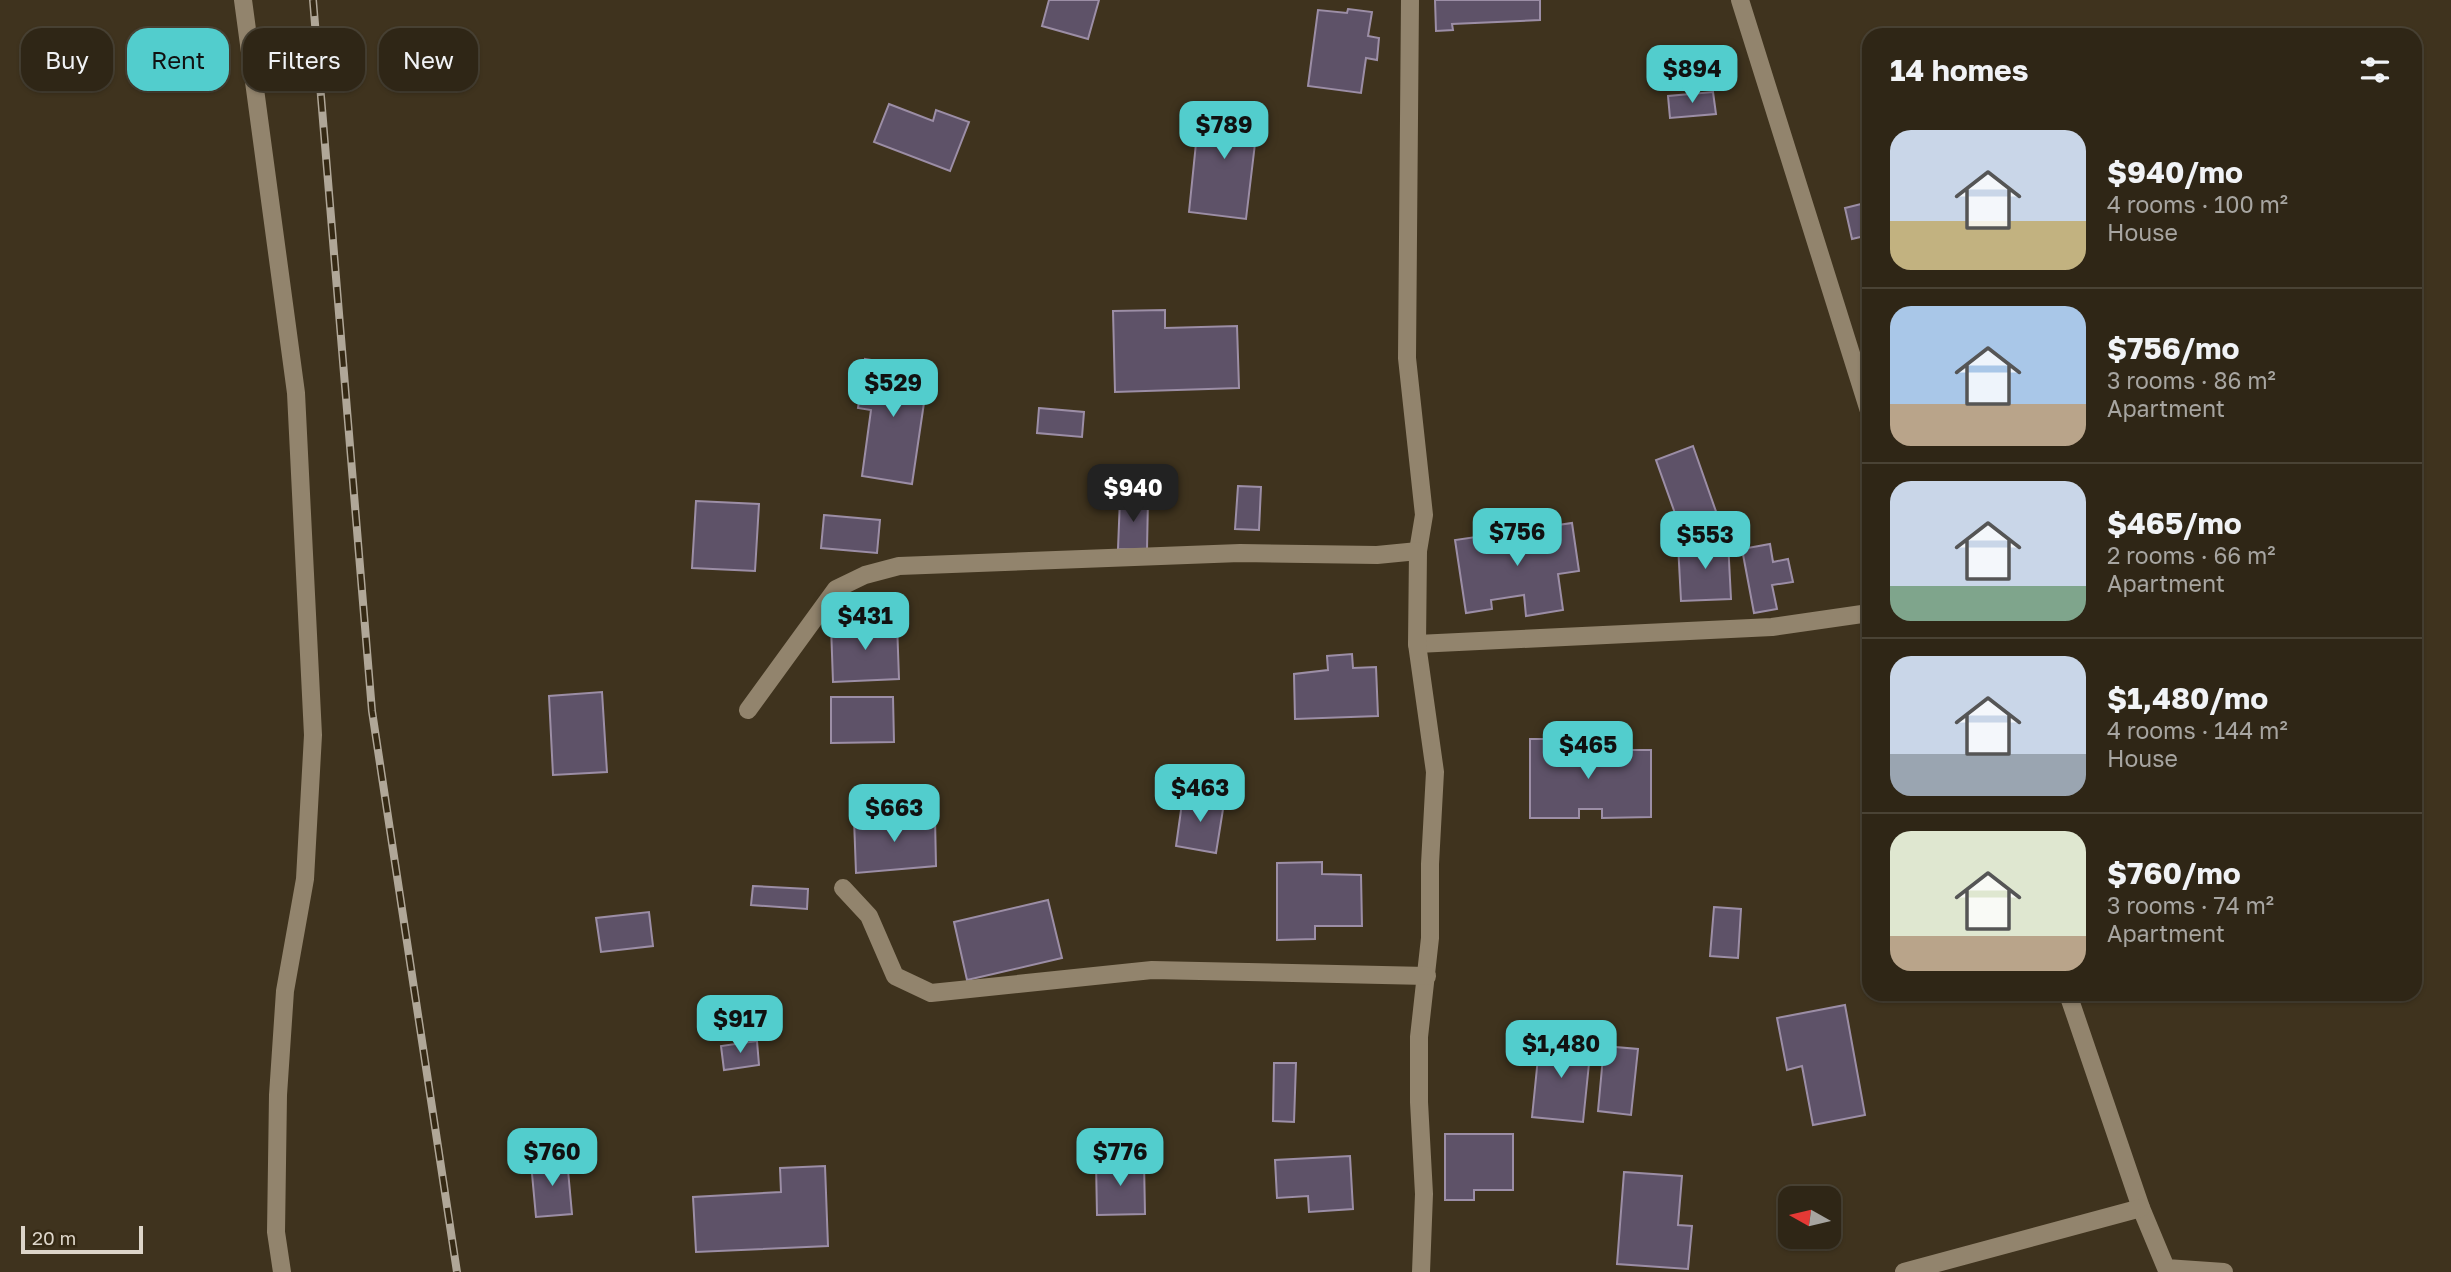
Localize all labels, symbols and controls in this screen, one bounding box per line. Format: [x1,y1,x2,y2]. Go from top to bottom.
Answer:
chip: Buy [21,28,113,91]
chip: Rent [127,28,229,91]
chip: Filters [243,28,365,91]
chip: New [379,28,478,91]
pin: $894 [1651,46,1733,105]
icon: filters [2356,51,2394,89]
text: 14 homes [1890,52,2029,88]
text: $894 [1662,54,1722,82]
pin: $789 [1183,102,1265,161]
text: $789 [1195,110,1253,138]
text: $940/mo [2107,154,2243,190]
icon: home [1946,158,2030,242]
text: 4 rooms · 100 m² [2107,190,2288,218]
text: House [2107,218,2178,246]
text: $756/mo [2107,330,2239,366]
icon: home [1946,334,2030,418]
pin: $529 [852,360,934,419]
text: 3 rooms · 86 m² [2107,366,2276,394]
text: $529 [864,368,922,396]
text: Apartment [2107,394,2225,422]
pin: $940 [1092,464,1174,524]
text: $940 [1103,473,1163,501]
text: $465/mo [2107,505,2242,541]
pin: $756 [1476,508,1558,568]
icon: home [1946,509,2030,593]
pin: $553 [1664,512,1746,571]
text: $756 [1489,517,1545,545]
text: $553 [1676,520,1734,548]
text: 2 rooms · 66 m² [2107,541,2276,569]
text: Apartment [2107,569,2225,597]
pin: $431 [824,592,906,652]
text: $431 [837,601,893,629]
text: $1,480/mo [2107,680,2268,716]
icon: home [1946,684,2030,768]
text: 4 rooms · 144 m² [2107,716,2288,744]
pin: $465 [1547,722,1629,781]
text: $465 [1559,730,1617,758]
text: House [2107,744,2178,772]
pin: $463 [1159,764,1241,824]
text: $463 [1171,773,1229,801]
pin: $663 [853,784,935,844]
text: $663 [865,793,923,821]
text: $760/mo [2107,855,2241,891]
icon: home [1946,859,2030,943]
text: 3 rooms · 74 m² [2107,891,2274,919]
text: Apartment [2107,919,2225,947]
pin: $917 [699,996,781,1055]
text: $917 [713,1004,767,1032]
pin: $1,480 [1504,1020,1618,1080]
text: $1,480 [1522,1029,1600,1057]
pin: $760 [511,1128,593,1188]
pin: $776 [1079,1128,1161,1188]
text: $760 [523,1137,581,1165]
text: $776 [1092,1137,1148,1165]
north arrow [1778,1186,1841,1250]
map controls [1778,1186,1841,1249]
scale bar [21,1223,144,1255]
text: 20 m [32,1226,76,1249]

